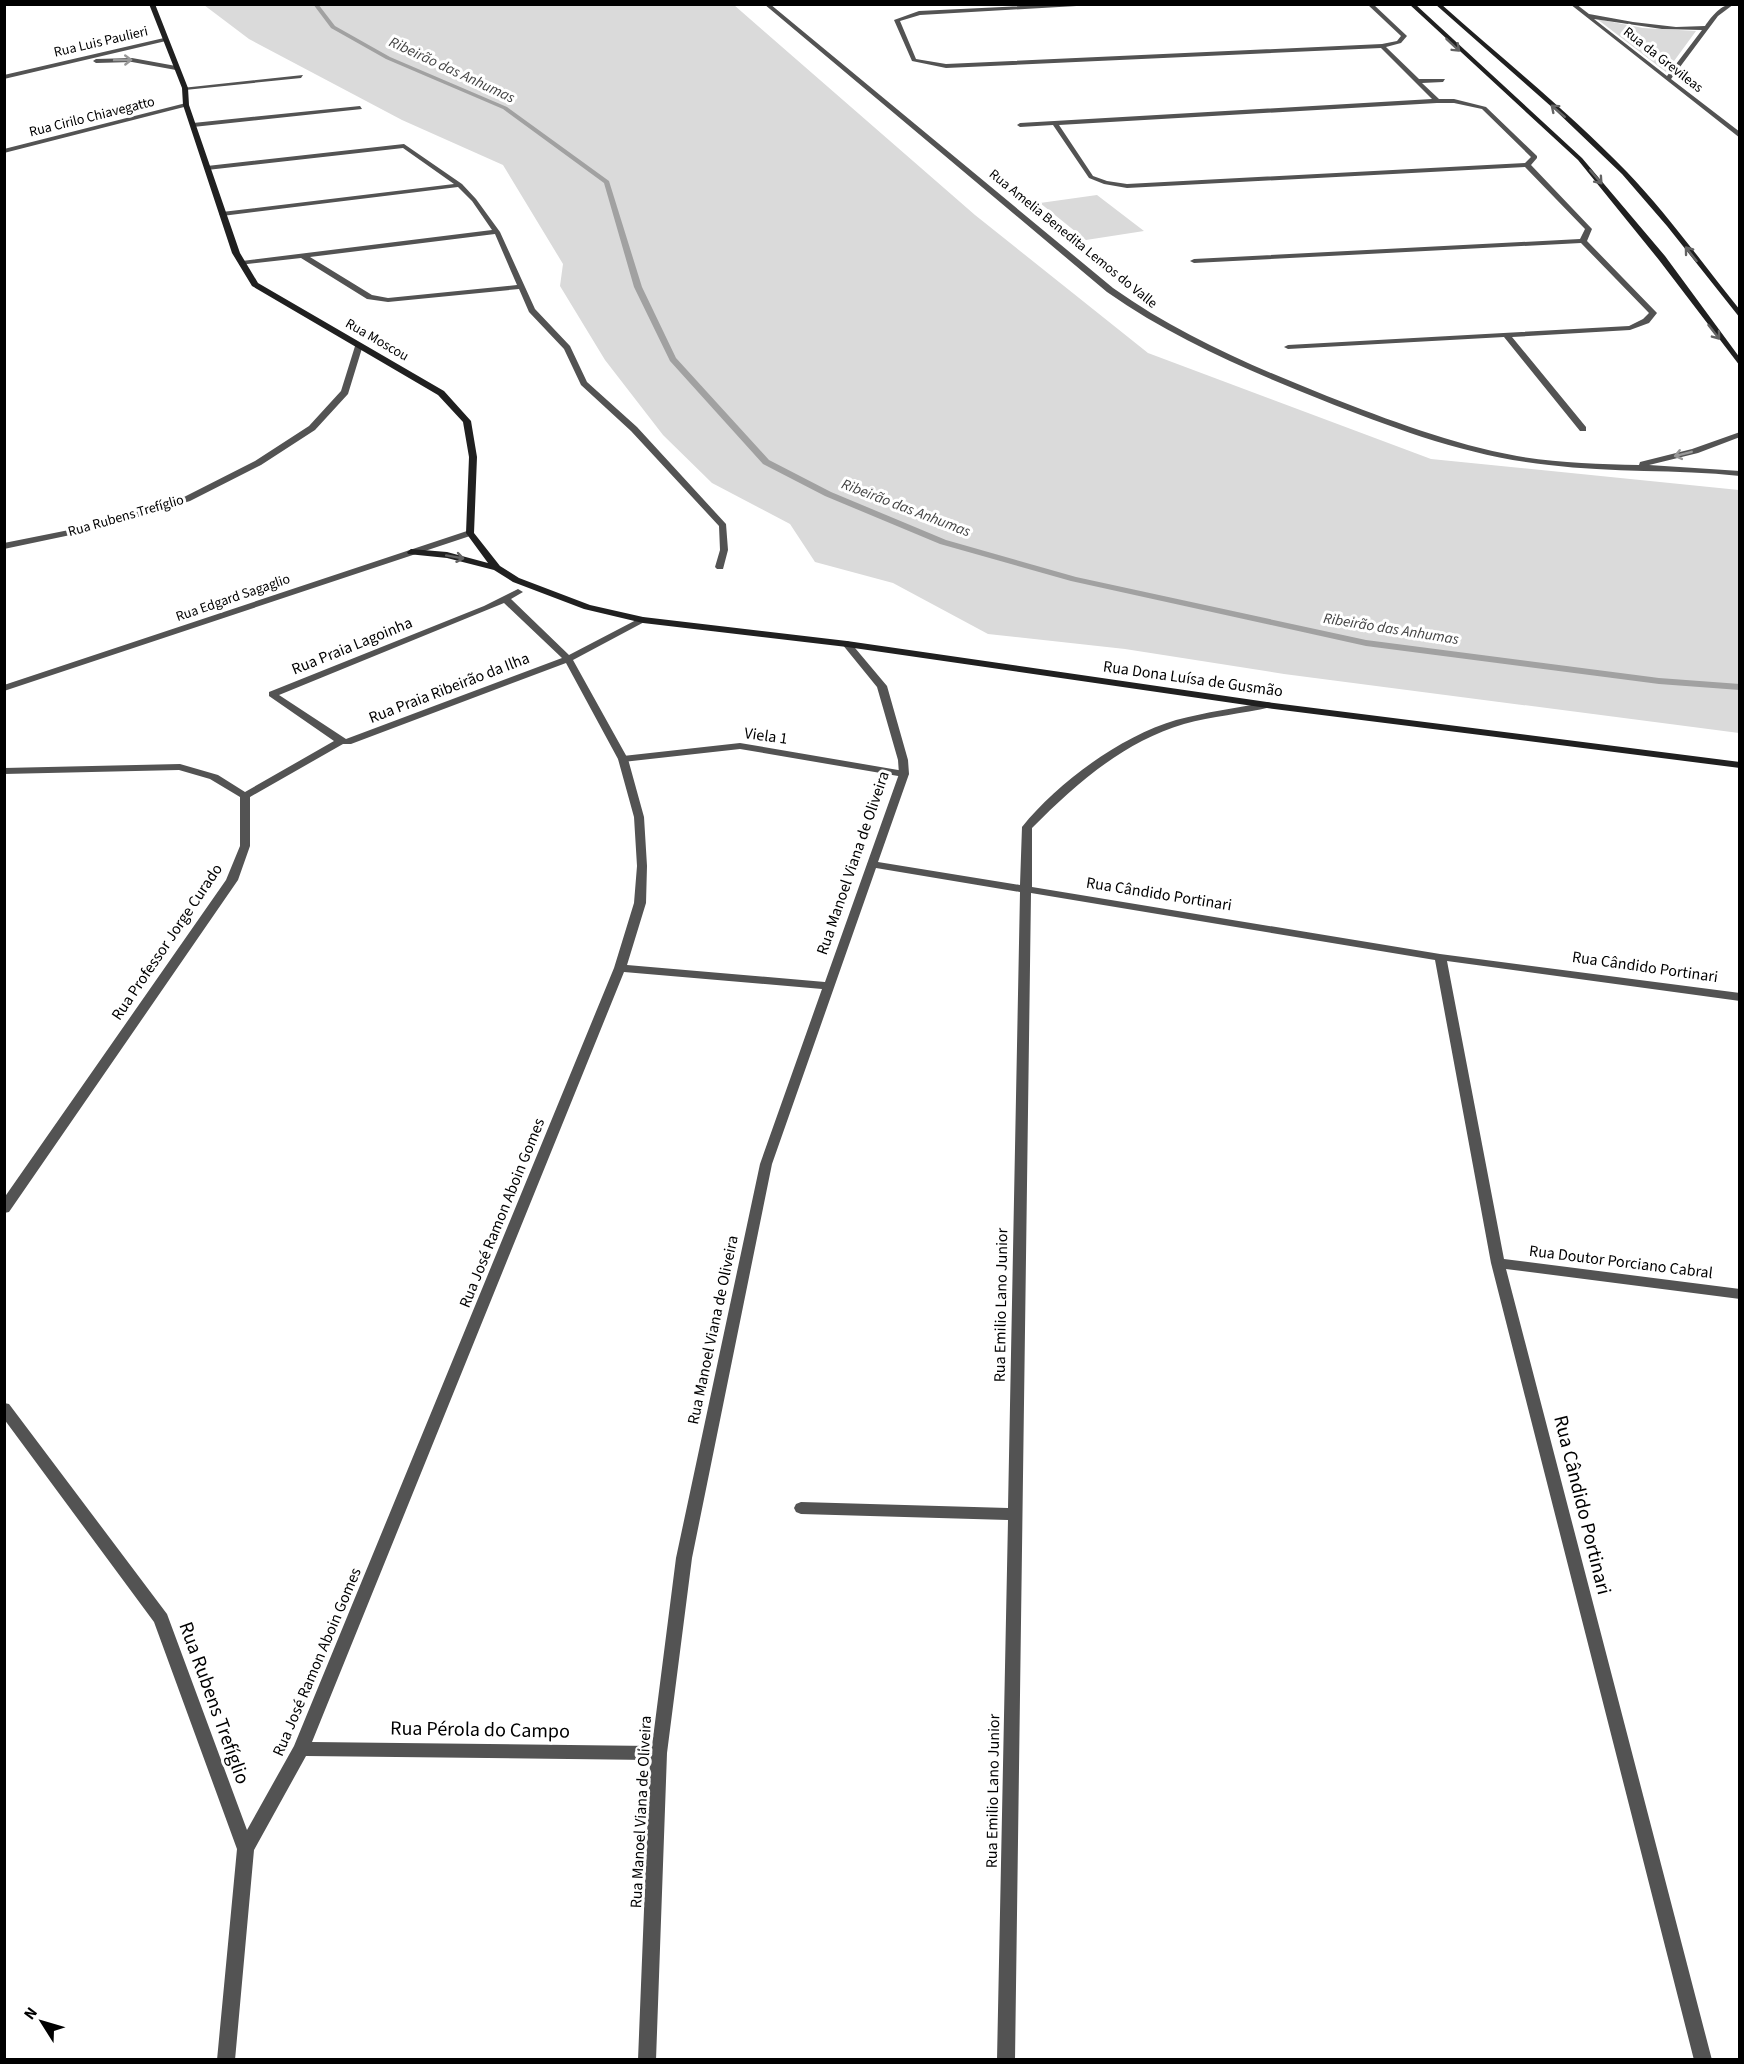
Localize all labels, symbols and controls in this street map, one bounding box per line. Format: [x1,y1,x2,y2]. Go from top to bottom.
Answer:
street label: Rua Luis Paulieri [52,21,150,63]
street label: Rua da Grevileas [1619,22,1707,98]
water label: Ribeirão das Anhumas [386,32,518,108]
one-way arrow [1446,37,1461,52]
one-way arrow [113,55,133,66]
street label: Rua Cirilo Chiavegatto [27,92,157,142]
one-way arrow [1551,104,1566,118]
street label: Rua Amelia Benedita Lemos do Valle [985,165,1161,313]
one-way arrow [1589,169,1603,184]
one-way arrow [1684,246,1697,262]
street label: Rua Moscou [342,314,412,366]
one-way arrow [1707,324,1720,340]
one-way arrow [1674,449,1693,461]
water label: Ribeirão das Anhumas [838,474,974,542]
street label: Rua Rubens Trefíglio [66,490,186,542]
one-way arrow [444,552,464,563]
street label: Rua Edgard Sagaglio [173,569,293,627]
water label: Ribeirão das Anhumas [1322,608,1460,650]
street label: Rua Praia Lagoinha [288,612,416,680]
street label: Rua Praia Ribeirão da Ilha [365,647,533,729]
street label: Rua Dona Luísa de Gusmão [1102,656,1284,702]
street label: Viela 1 [743,722,789,750]
street label: Rua Manoel Viana de Oliveira [811,768,895,958]
street label: Rua Professor Jorge Curado [106,859,228,1025]
street label: Rua Cândido Portinari [1085,872,1233,916]
street label: Rua Cândido Portinari [1571,946,1719,988]
street label: Rua José Ramon Aboin Gomes [454,1115,550,1311]
street label: Rua Emilio Lano Junior [989,1227,1013,1382]
street label: Rua Manoel Viana de Oliveira [682,1233,744,1427]
street label: Rua Doutor Porciano Cabral [1528,1240,1714,1284]
street label: Rua Cândido Portinari [1546,1412,1618,1598]
street label: Rua José Ramon Aboin Gomes [267,1564,367,1760]
street label: Rua Rubens Trefíglio [172,1618,256,1788]
street label: Rua Emilio Lano Junior [981,1713,1005,1868]
street label: Rua Pérola do Campo [390,1714,570,1746]
street label: Rua Manoel Viana de Oliveira [625,1715,657,1909]
north arrow [12,1992,72,2052]
text: N [19,2003,43,2024]

